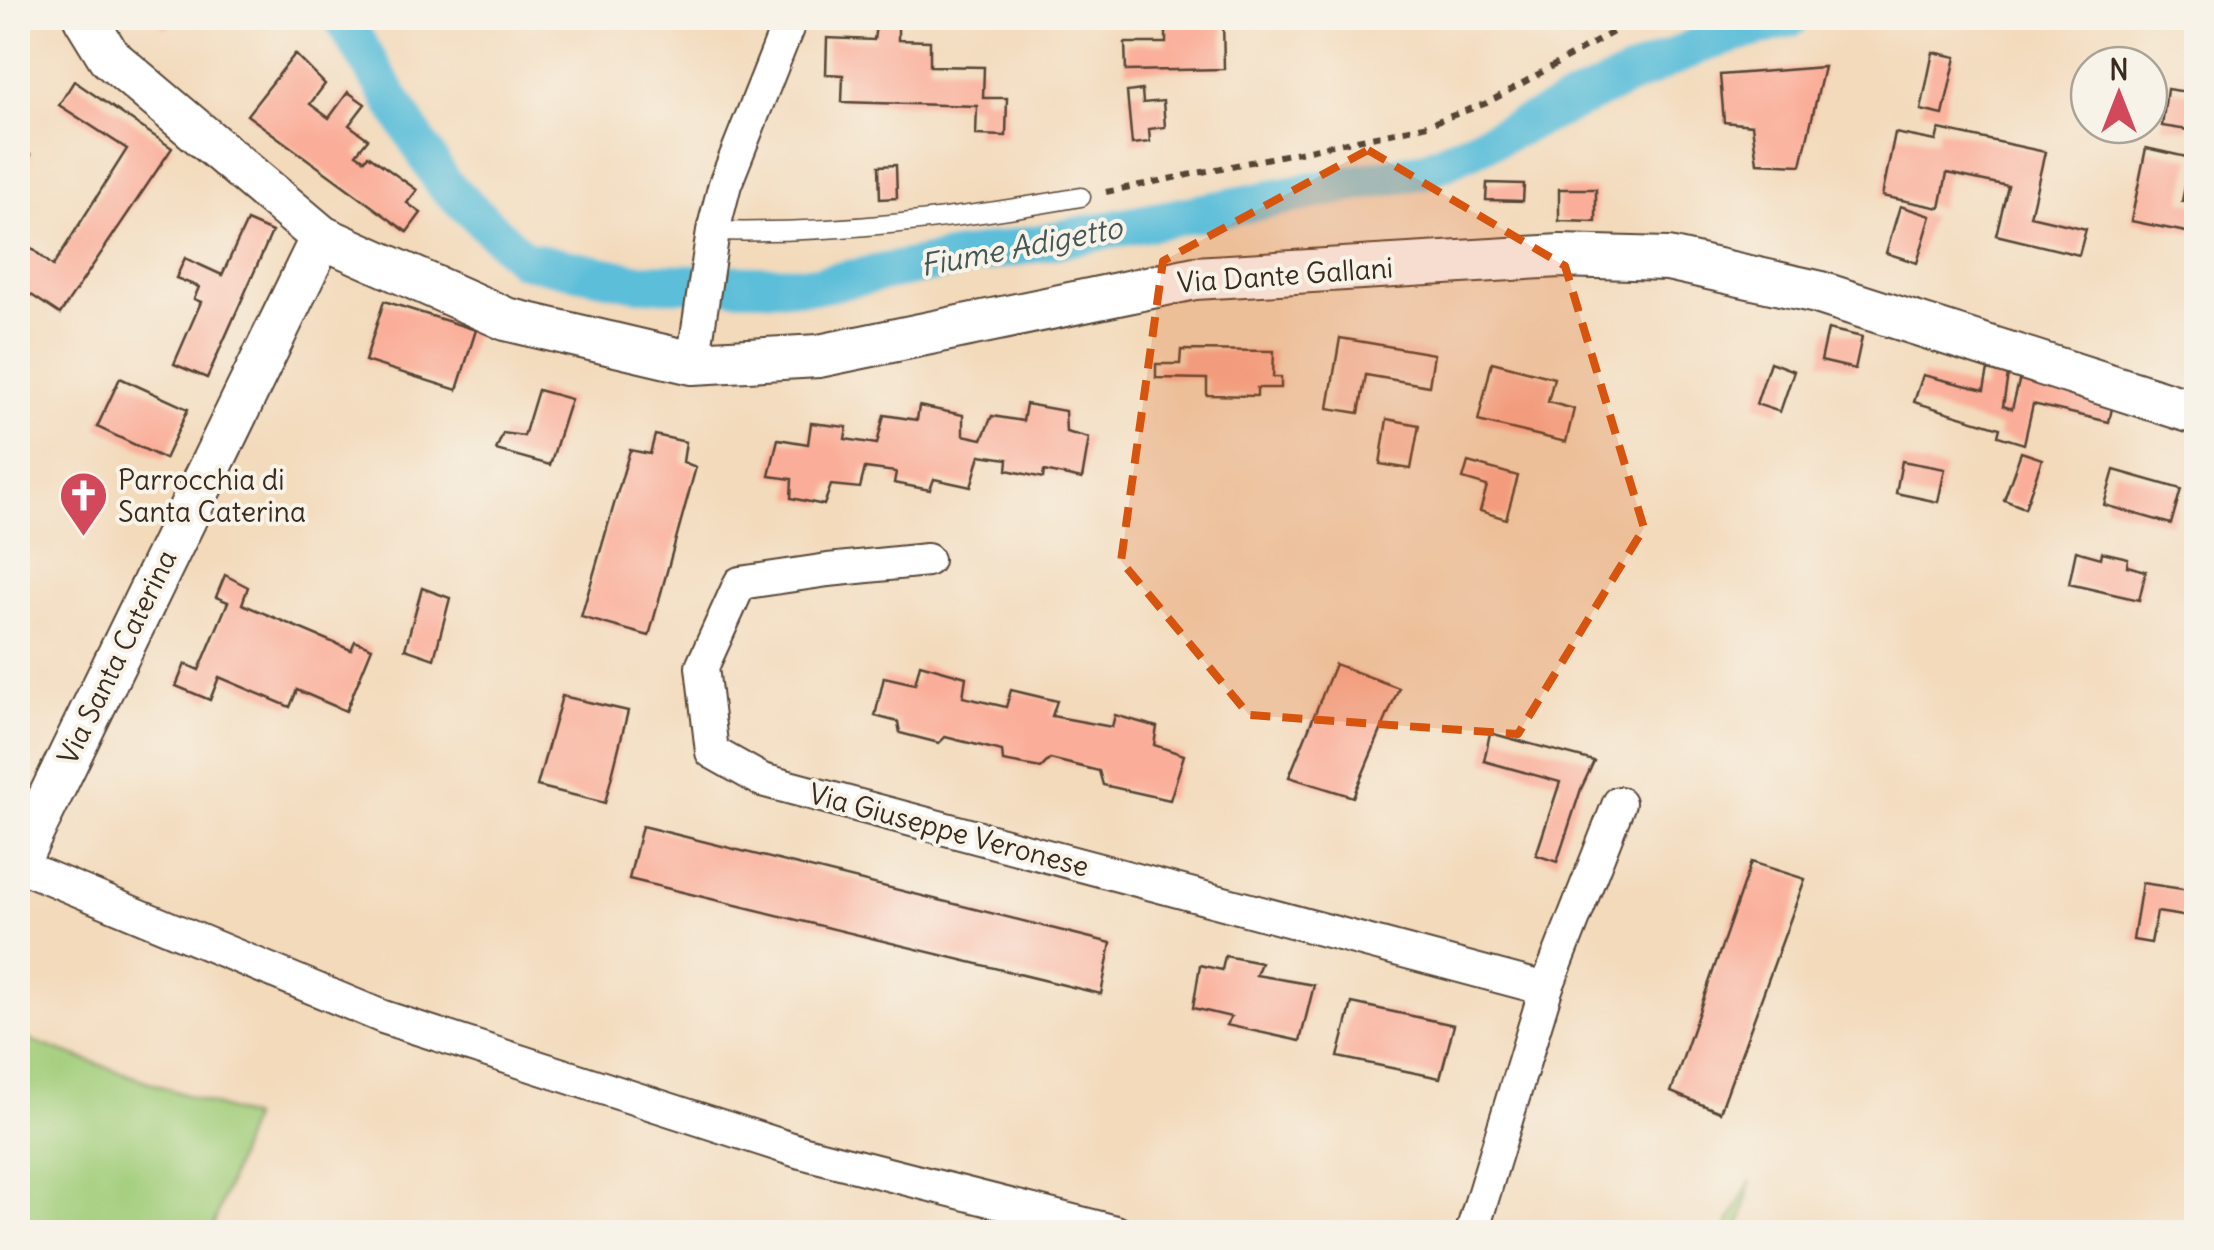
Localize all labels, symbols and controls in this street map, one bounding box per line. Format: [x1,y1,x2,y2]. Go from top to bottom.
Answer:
north arrow [2069,45,2169,145]
text: N [2109,52,2129,88]
water label: Fiume Adigetto [917,207,1127,284]
street label: Via Dante Gallani [1176,249,1394,301]
place label: Parrocchia di Santa Caterina [118,462,306,530]
church icon: Parrocchia di Santa Caterina [57,470,109,538]
street label: Via Santa Caterina [49,544,185,770]
street label: Via Giuseppe Veronese [805,775,1093,885]

